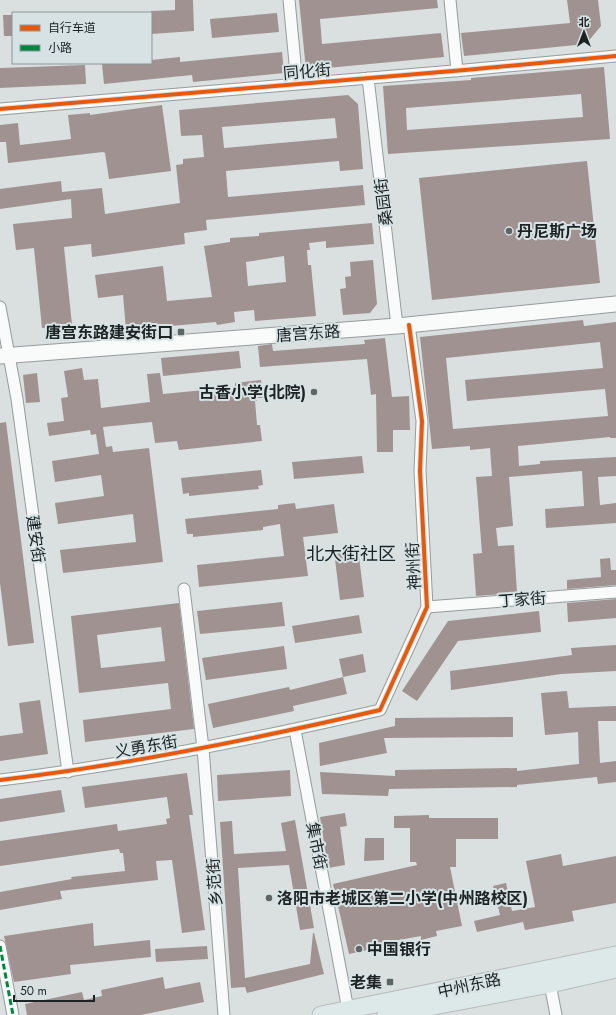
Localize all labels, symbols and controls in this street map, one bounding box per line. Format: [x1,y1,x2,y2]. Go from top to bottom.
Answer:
legend [12,12,152,64]
north arrow [564,12,604,52]
text: 北 [579,14,590,30]
text: 自行车道 [48,19,96,37]
text: 小路 [48,39,72,57]
street label: 同化街 [282,58,332,85]
street label: 桑园街 [369,177,398,227]
place label: 丹尼斯广场 [517,220,597,243]
marker: 丹尼斯广场 [504,226,514,236]
street label: 唐宫东路 [275,320,341,347]
place label: 唐宫东路建安街口 [45,321,173,344]
marker: 唐宫东路建安街口 [176,327,186,337]
place label: 古香小学(北院) [199,381,306,404]
marker: 古香小学(北院) [309,387,319,397]
street label: 建安街 [21,514,50,564]
district label: 北大街社区 [306,541,396,567]
street label: 神州街 [401,541,426,591]
street label: 丁家街 [497,586,547,613]
street label: 义勇东街 [113,730,180,763]
street label: 集市街 [301,820,332,872]
street label: 乡范街 [201,857,228,907]
place label: 洛阳市老城区第二小学(中州路校区) [277,887,528,910]
marker: 洛阳市老城区第二小学(中州路校区) [264,893,274,903]
place label: 中国银行 [367,938,431,961]
marker: 中国银行 [354,944,364,954]
street label: 中州东路 [435,968,503,1003]
place label: 老集 [350,971,382,994]
scale bar [14,977,94,1003]
marker: 老集 [385,977,395,987]
text: 50 m [20,982,47,1000]

